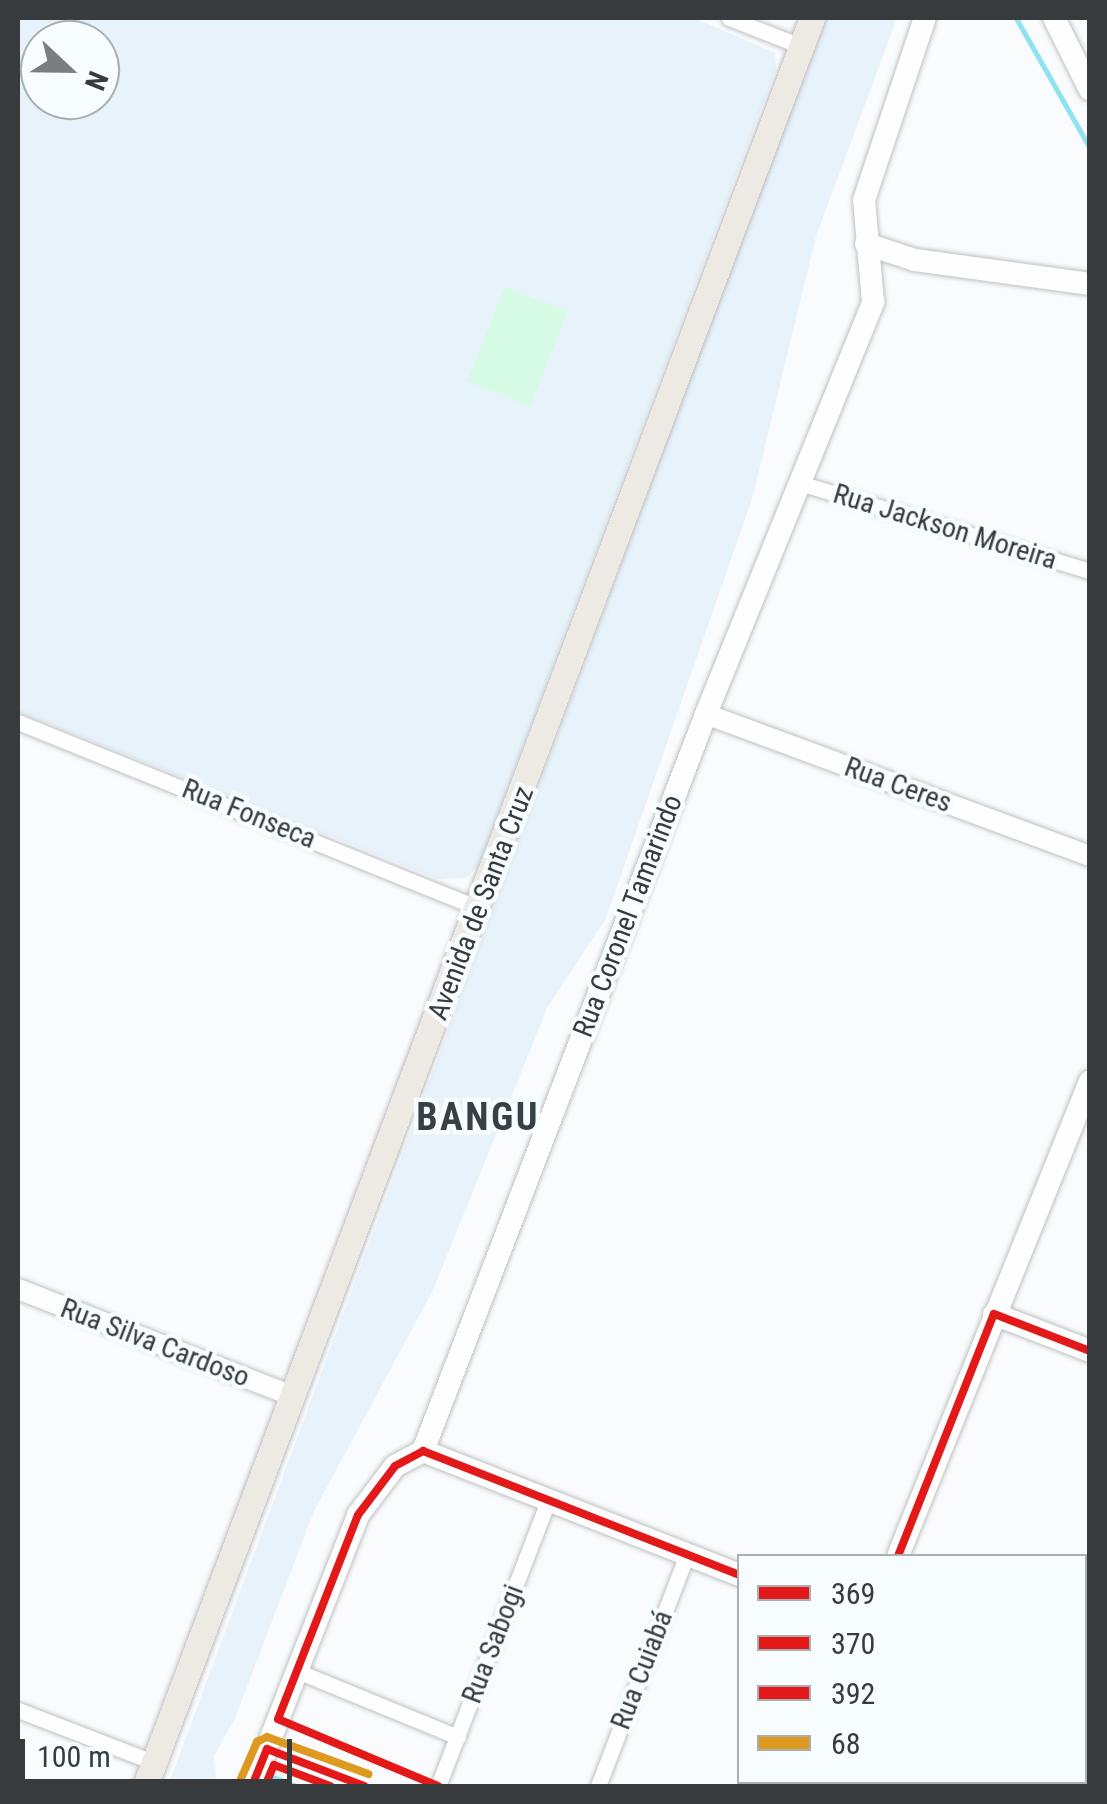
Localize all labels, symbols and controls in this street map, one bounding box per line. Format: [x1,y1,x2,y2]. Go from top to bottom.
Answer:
north arrow [20,20,120,120]
text: N [78,67,115,95]
street label: Rua Jackson Moreira [829,477,1061,577]
street label: Rua Ceres [840,750,956,820]
street label: Rua Fonseca [177,772,321,856]
street label: Avenida de Santa Cruz [421,781,541,1025]
street label: Rua Coronel Tamarindo [566,790,690,1042]
district label: BANGU [416,1095,540,1141]
street label: Rua Silva Cardoso [56,1292,254,1394]
legend [737,1554,1087,1784]
text: 369 [831,1576,875,1611]
street label: Rua Sabogi [455,1580,531,1708]
street label: Rua Cuiabá [604,1606,680,1734]
text: 370 [831,1626,875,1661]
text: 392 [831,1676,875,1711]
scale bar [25,1719,298,1781]
text: 68 [831,1726,861,1761]
text: 100 m [37,1739,111,1774]

